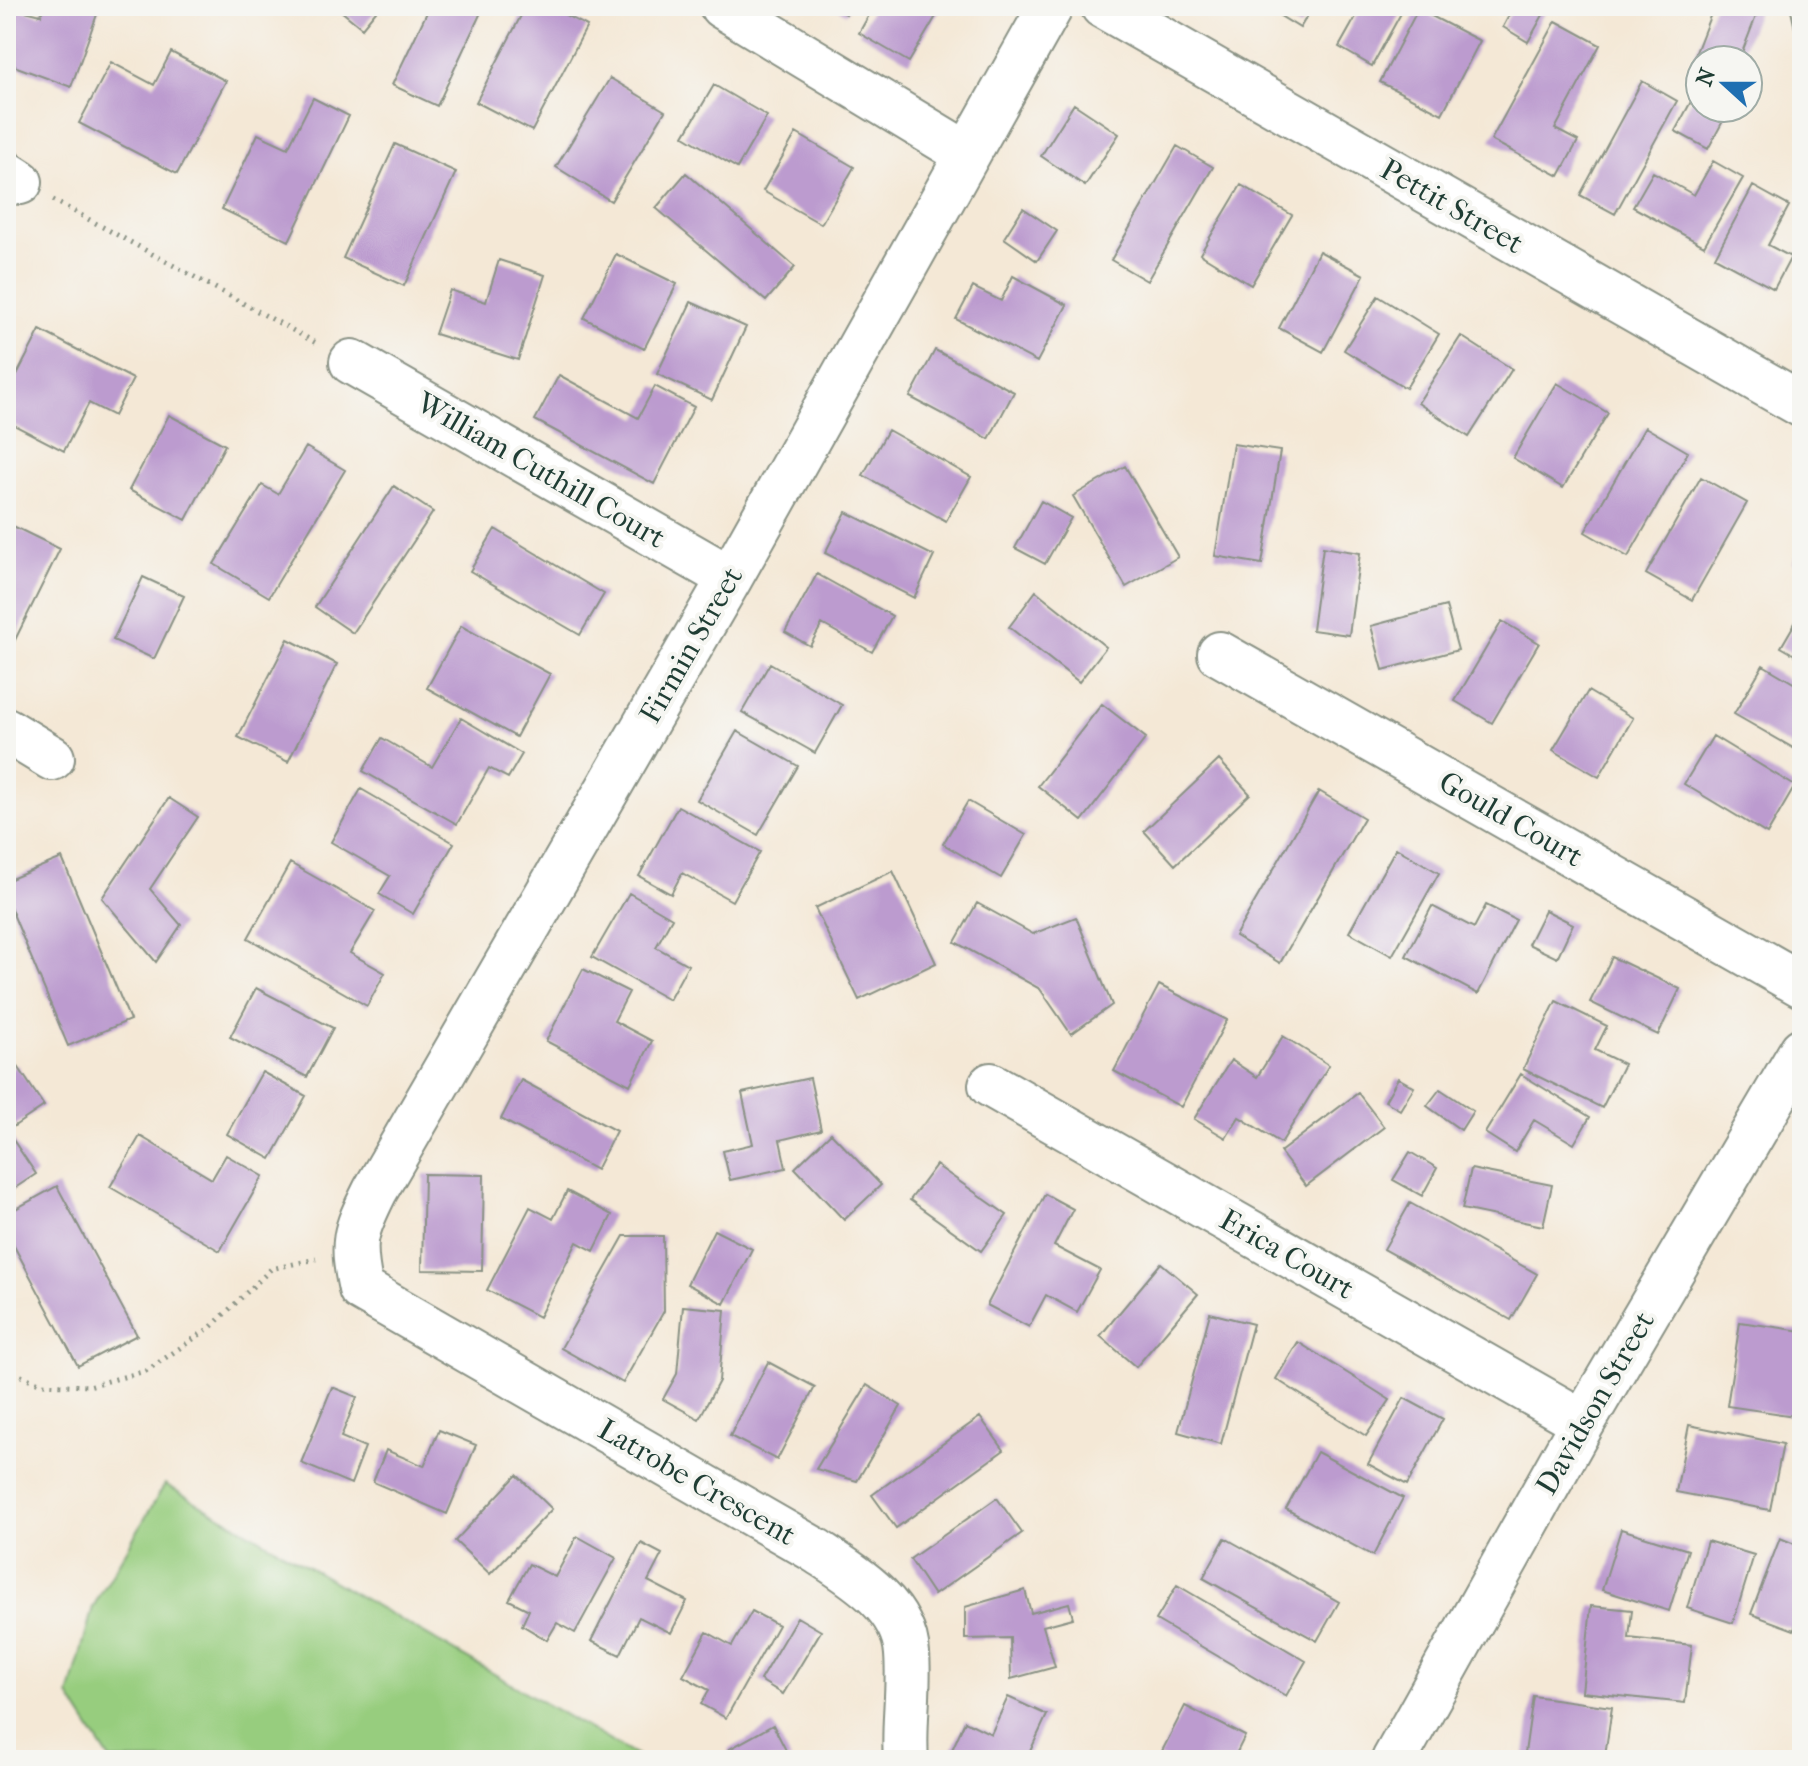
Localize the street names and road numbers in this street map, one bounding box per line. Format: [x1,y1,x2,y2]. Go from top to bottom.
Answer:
street label: Pettit Street [1374,152,1529,261]
street label: William Cuthill Court [409,384,671,556]
street label: Firmin Street [633,561,750,730]
street label: Gould Court [1433,764,1589,875]
street label: Erica Court [1213,1202,1360,1307]
street label: Davidson Street [1529,1305,1662,1501]
street label: Latrobe Crescent [592,1412,802,1553]

